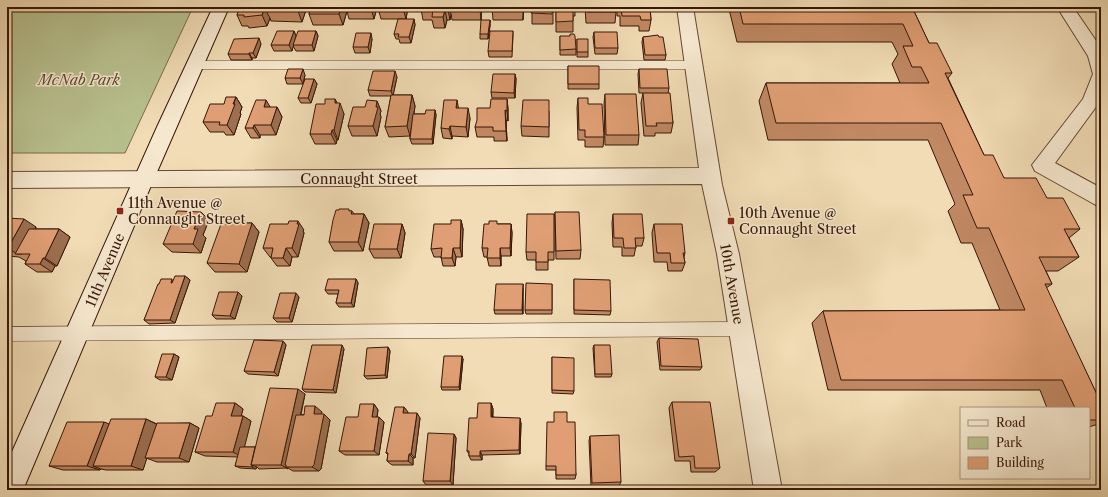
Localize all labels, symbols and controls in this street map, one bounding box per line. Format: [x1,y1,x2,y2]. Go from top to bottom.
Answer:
park label: McNab Park [36,71,120,89]
street label: Connaught Street [300,170,418,188]
place label: 11th Avenue @ Connaught Street [128,194,245,228]
place label: 10th Avenue @ Connaught Street [739,204,856,238]
marker: 11th Avenue @ Connaught Street [115,206,125,216]
marker: 10th Avenue @ Connaught Street [726,216,736,226]
street label: 11th Avenue [81,230,129,310]
street label: 10th Avenue [716,242,748,326]
legend [960,407,1090,479]
text: Road [996,415,1026,430]
text: Park [996,435,1023,450]
text: Building [996,455,1044,470]

